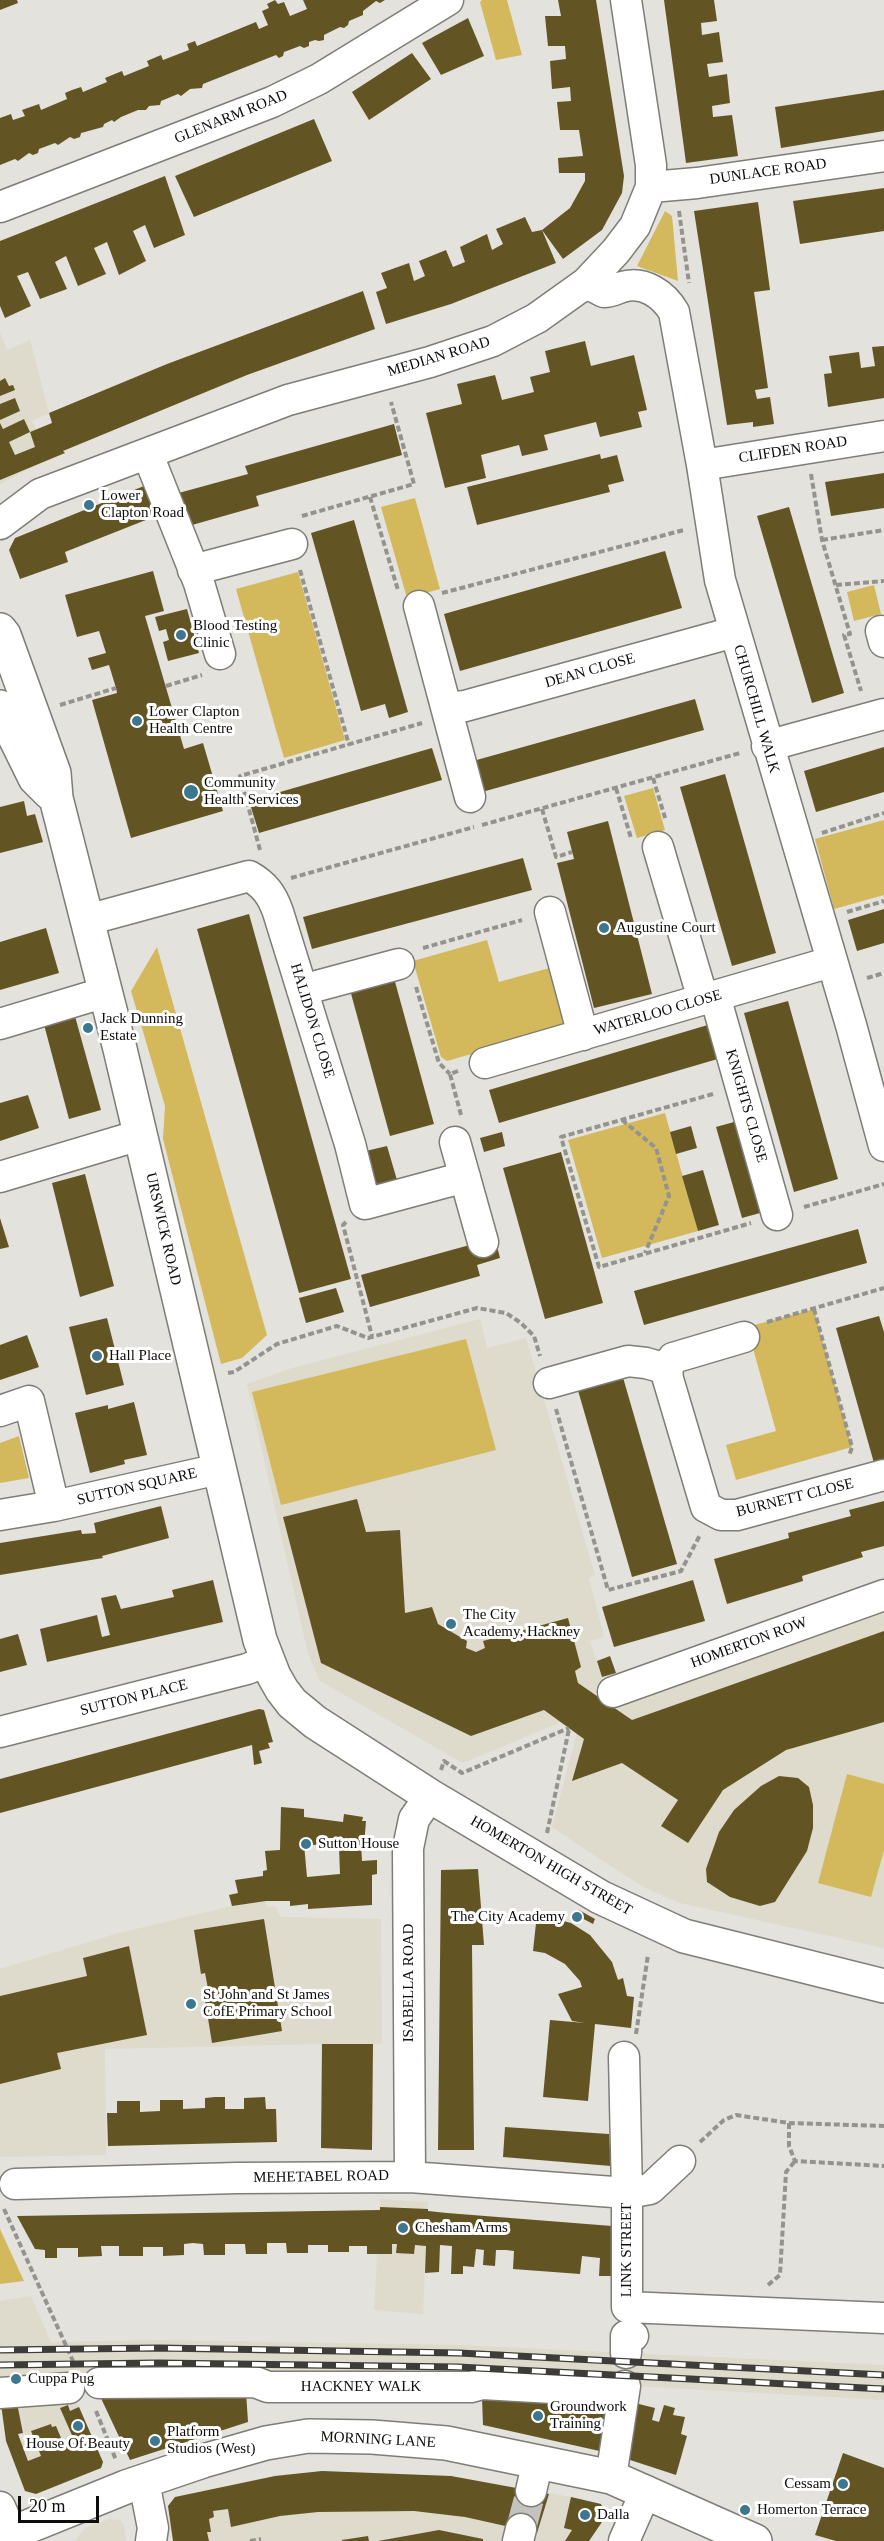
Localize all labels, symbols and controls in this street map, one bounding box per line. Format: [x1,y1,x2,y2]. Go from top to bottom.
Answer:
street label: GLENARM ROAD [172,86,290,148]
street label: DUNLACE ROAD [708,155,828,189]
street label: MEDIAN ROAD [386,333,492,381]
street label: CLIFDEN ROAD [737,433,849,467]
place label: Lower Clapton Road [101,487,184,522]
marker: Lower Clapton Road [82,498,96,512]
place label: Blood Testing Clinic [193,617,277,652]
marker: Blood Testing Clinic [174,628,188,642]
street label: CHURCHILL WALK [729,643,783,775]
street label: DEAN CLOSE [543,650,637,692]
place label: Lower Clapton Health Centre [149,703,239,738]
marker: Lower Clapton Health Centre [130,714,144,728]
place label: Community Health Services [204,774,299,809]
marker: Community Health Services [182,783,200,801]
place label: Augustine Court [616,919,716,937]
marker: Augustine Court [597,921,611,935]
street label: HALIDON CLOSE [286,961,338,1081]
street label: WATERLOO CLOSE [592,986,724,1040]
place label: Jack Dunning Estate [100,1010,183,1045]
marker: Jack Dunning Estate [81,1021,95,1035]
street label: KNIGHTS CLOSE [721,1047,771,1165]
street label: URSWICK ROAD [141,1171,185,1287]
place label: Hall Place [109,1347,171,1365]
marker: Hall Place [90,1349,104,1363]
street label: SUTTON SQUARE [75,1464,199,1510]
street label: BURNETT CLOSE [734,1475,856,1521]
place label: The City Academy, Hackney [463,1606,580,1641]
street label: HOMERTON ROW [688,1614,810,1672]
marker: The City Academy, Hackney [444,1617,458,1631]
street label: SUTTON PLACE [78,1676,190,1720]
street label: HOMERTON HIGH STREET [467,1812,635,1920]
place label: Sutton House [318,1835,399,1853]
marker: Sutton House [299,1837,313,1851]
place label: The City Academy [451,1908,565,1926]
marker: The City Academy [570,1910,584,1924]
street label: ISABELLA ROAD [400,1924,418,2042]
place label: St John and St James CofE Primary School [203,1986,332,2021]
marker: St John and St James CofE Primary School [184,1997,198,2011]
street label: MEHETABEL ROAD [253,2167,389,2187]
street label: LINK STREET [618,2203,636,2297]
place label: Chesham Arms [415,2219,508,2237]
marker: Chesham Arms [396,2221,410,2235]
place label: Cuppa Pug [28,2370,94,2388]
marker: Cuppa Pug [9,2372,23,2386]
street label: HACKNEY WALK [301,2378,421,2396]
place label: Groundwork Training [550,2398,627,2433]
marker: Groundwork Training [531,2409,545,2423]
marker: House Of Beauty [71,2419,85,2433]
place label: Platform Studios (West) [167,2423,255,2458]
street label: MORNING LANE [320,2428,436,2452]
marker: Platform Studios (West) [148,2434,162,2448]
place label: House Of Beauty [26,2435,130,2453]
place label: Cessam [784,2475,831,2493]
marker: Cessam [836,2477,850,2491]
scale bar [21,2484,102,2522]
text: 20 m [29,2496,66,2516]
place label: Homerton Terrace [757,2501,866,2519]
marker: Homerton Terrace [738,2503,752,2517]
place label: Dalla [597,2506,629,2524]
marker: Dalla [578,2508,592,2522]

